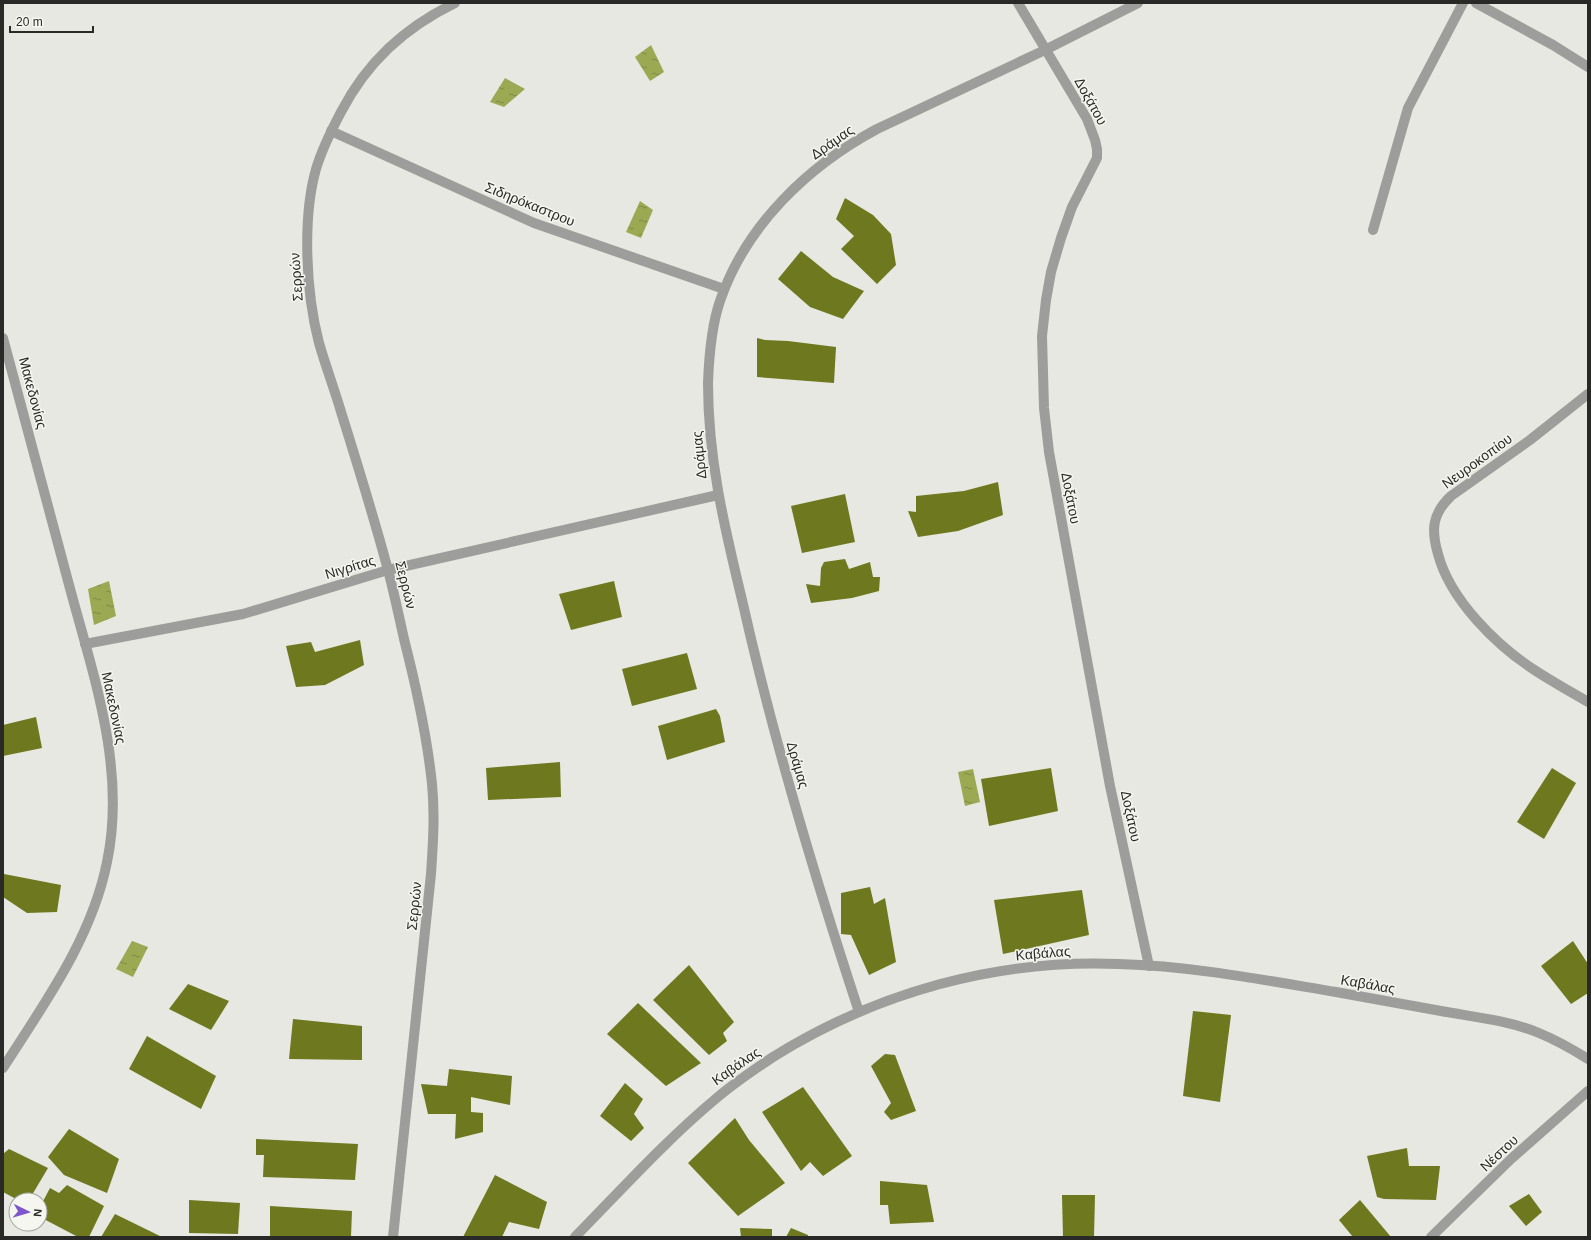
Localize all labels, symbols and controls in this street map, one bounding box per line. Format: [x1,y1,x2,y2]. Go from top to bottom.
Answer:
scale bar [10,8,93,34]
text: 20 m [16,15,43,29]
street label: Δοξάτου [1071,74,1111,128]
street label: Δράμας [808,121,857,162]
street label: Σιδηρόκαστρου [483,179,577,229]
street label: Σερρών [286,252,306,302]
street label: Μακεδονίας [16,355,50,431]
street label: Δράμας [688,430,709,480]
street label: Νευροκοπίου [1439,430,1515,492]
street label: Δοξάτου [1058,471,1084,525]
street label: Νιγρίτας [323,552,377,582]
street label: Σερρών [392,559,420,611]
street label: Μακεδονίας [99,670,130,746]
street label: Δράμας [784,740,812,791]
street label: Δοξάτου [1118,789,1144,843]
street label: Σερρών [403,881,425,931]
street label: Καβάλας [1015,943,1071,963]
street label: Καβάλας [1340,971,1397,997]
street label: Καβάλας [709,1044,763,1088]
street label: Νέστου [1477,1132,1521,1174]
north arrow [8,1192,48,1232]
text: N [32,1208,44,1217]

